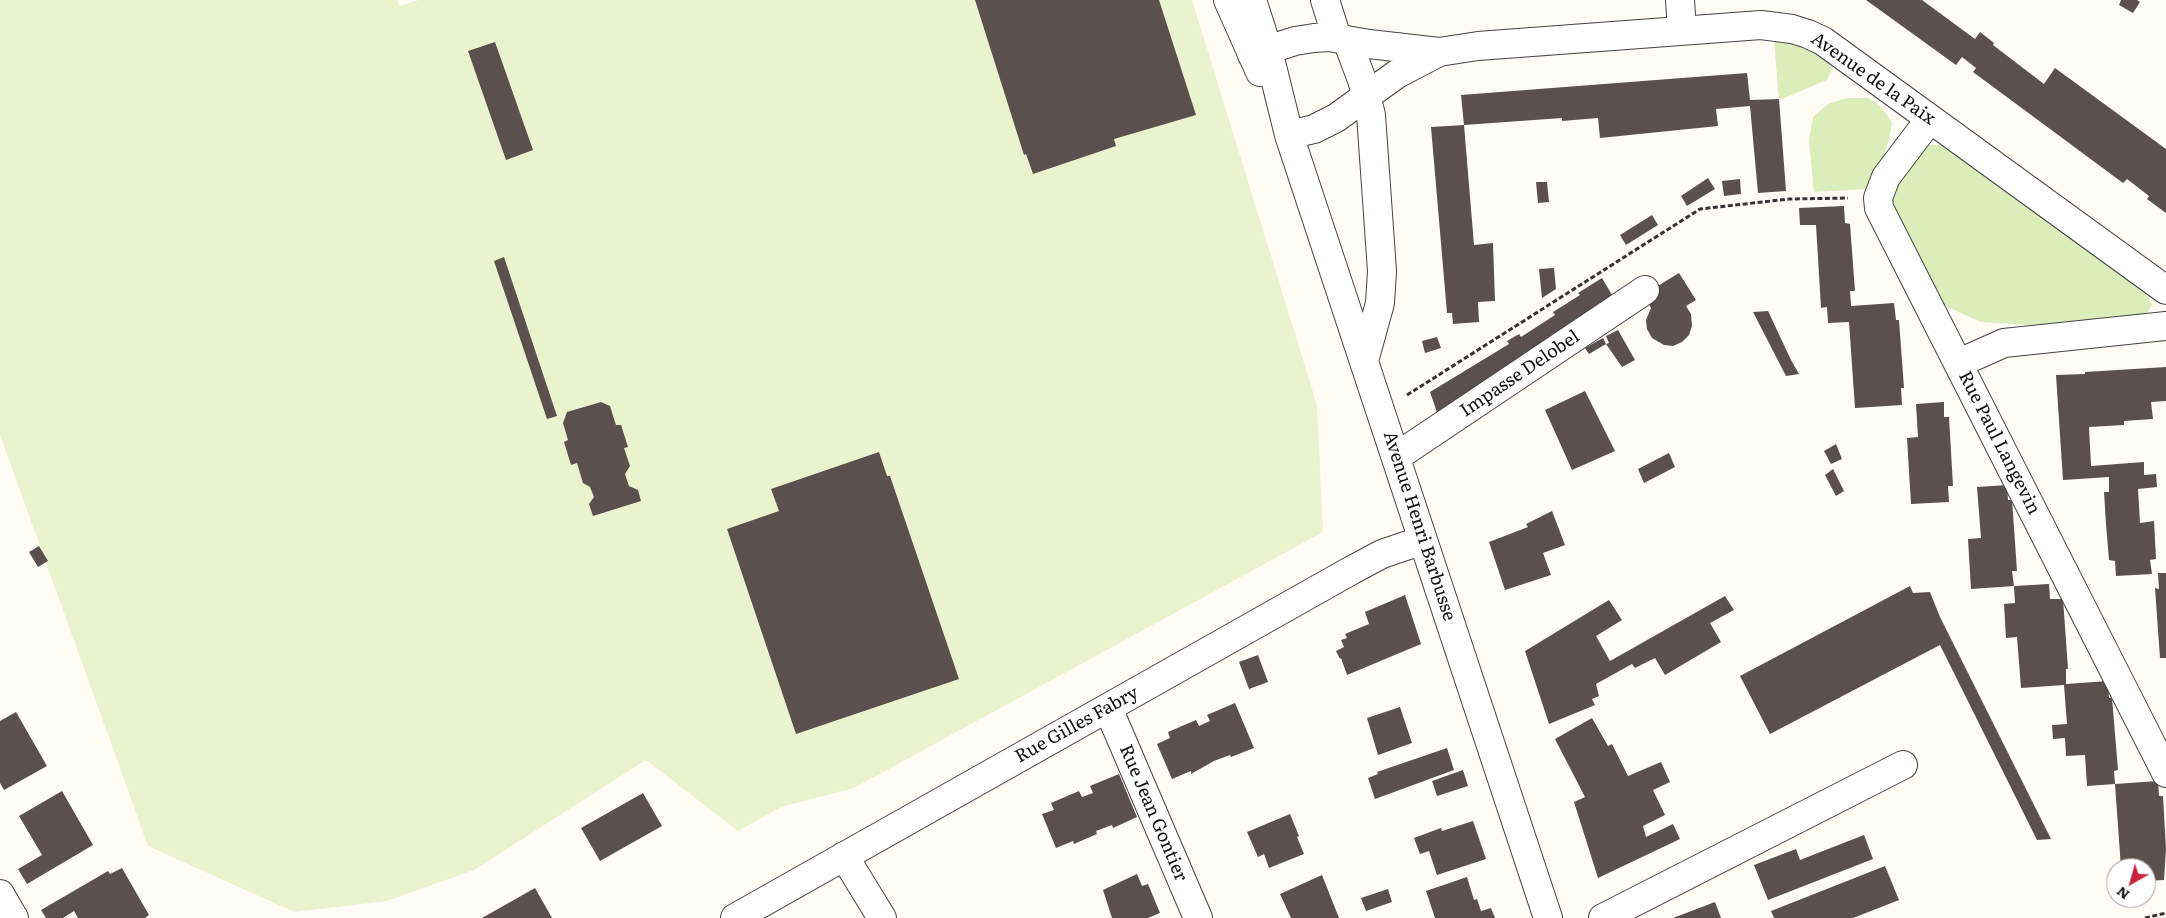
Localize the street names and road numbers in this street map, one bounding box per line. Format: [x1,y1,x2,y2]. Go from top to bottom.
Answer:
street label: Avenue de la Paix [1807,28,1939,130]
street label: Impasse Delobel [1456,326,1584,422]
street label: Rue Paul Langevin [1954,368,2044,518]
street label: Avenue Henri Barbusse [1378,428,1460,624]
street label: Rue Gilles Fabry [1011,682,1143,768]
street label: Rue Jean Gontier [1114,741,1192,885]

